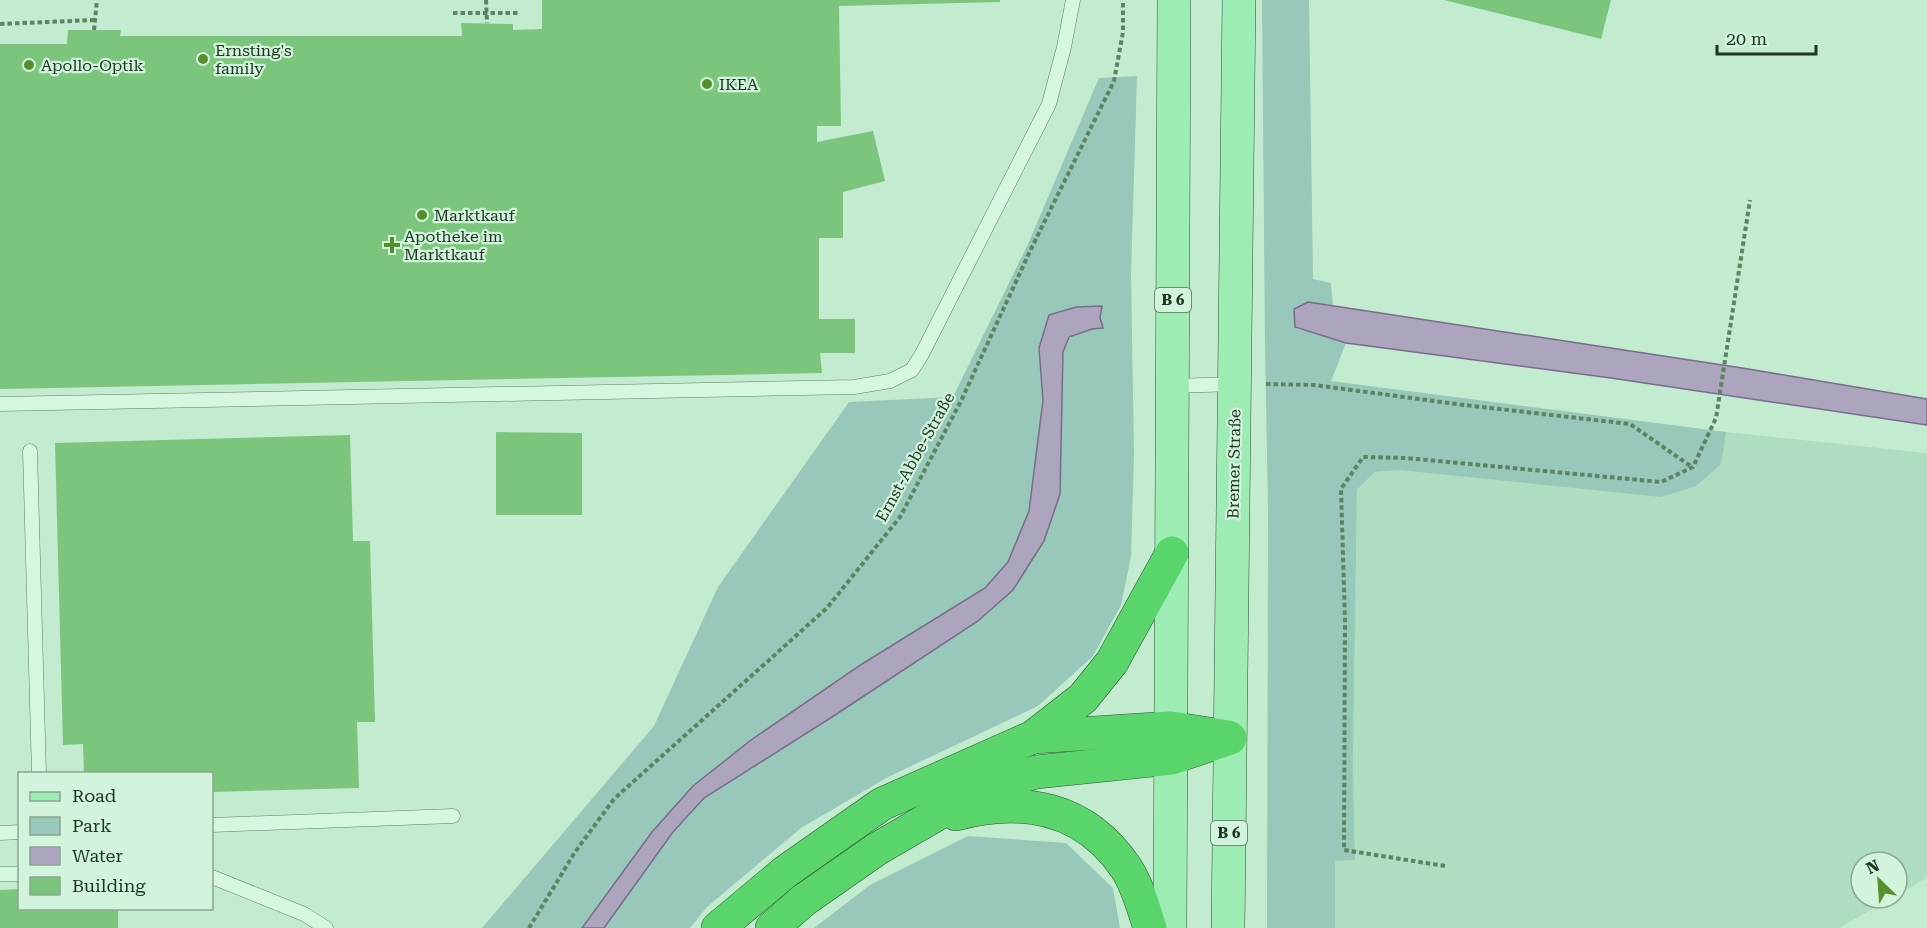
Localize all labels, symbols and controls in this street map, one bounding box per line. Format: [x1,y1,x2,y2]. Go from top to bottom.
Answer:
scale bar [1717,18,1816,56]
text: 20 m [1726,28,1767,49]
place label: Ernsting's family [215,41,292,78]
marker: Ernsting's family [196,52,210,66]
place label: Apollo-Optik [41,56,144,75]
marker: Apollo-Optik [22,58,36,72]
place label: IKEA [719,75,759,94]
marker: IKEA [700,77,714,91]
place label: Marktkauf [434,206,516,225]
marker: Marktkauf [415,208,429,222]
place label: Apotheke im Marktkauf [404,227,503,264]
marker: Apotheke im Marktkauf [385,238,399,252]
road number: B 6 [1155,288,1191,312]
street label: Ernst-Abbe-Straße [872,389,958,525]
street label: Bremer Straße [1224,409,1244,519]
legend [18,772,213,910]
text: Road [72,785,117,806]
text: Park [72,815,112,836]
road number: B 6 [1211,821,1247,845]
text: Water [72,845,123,866]
north arrow [1849,850,1909,910]
text: N [1863,856,1882,878]
text: Building [72,875,146,896]

